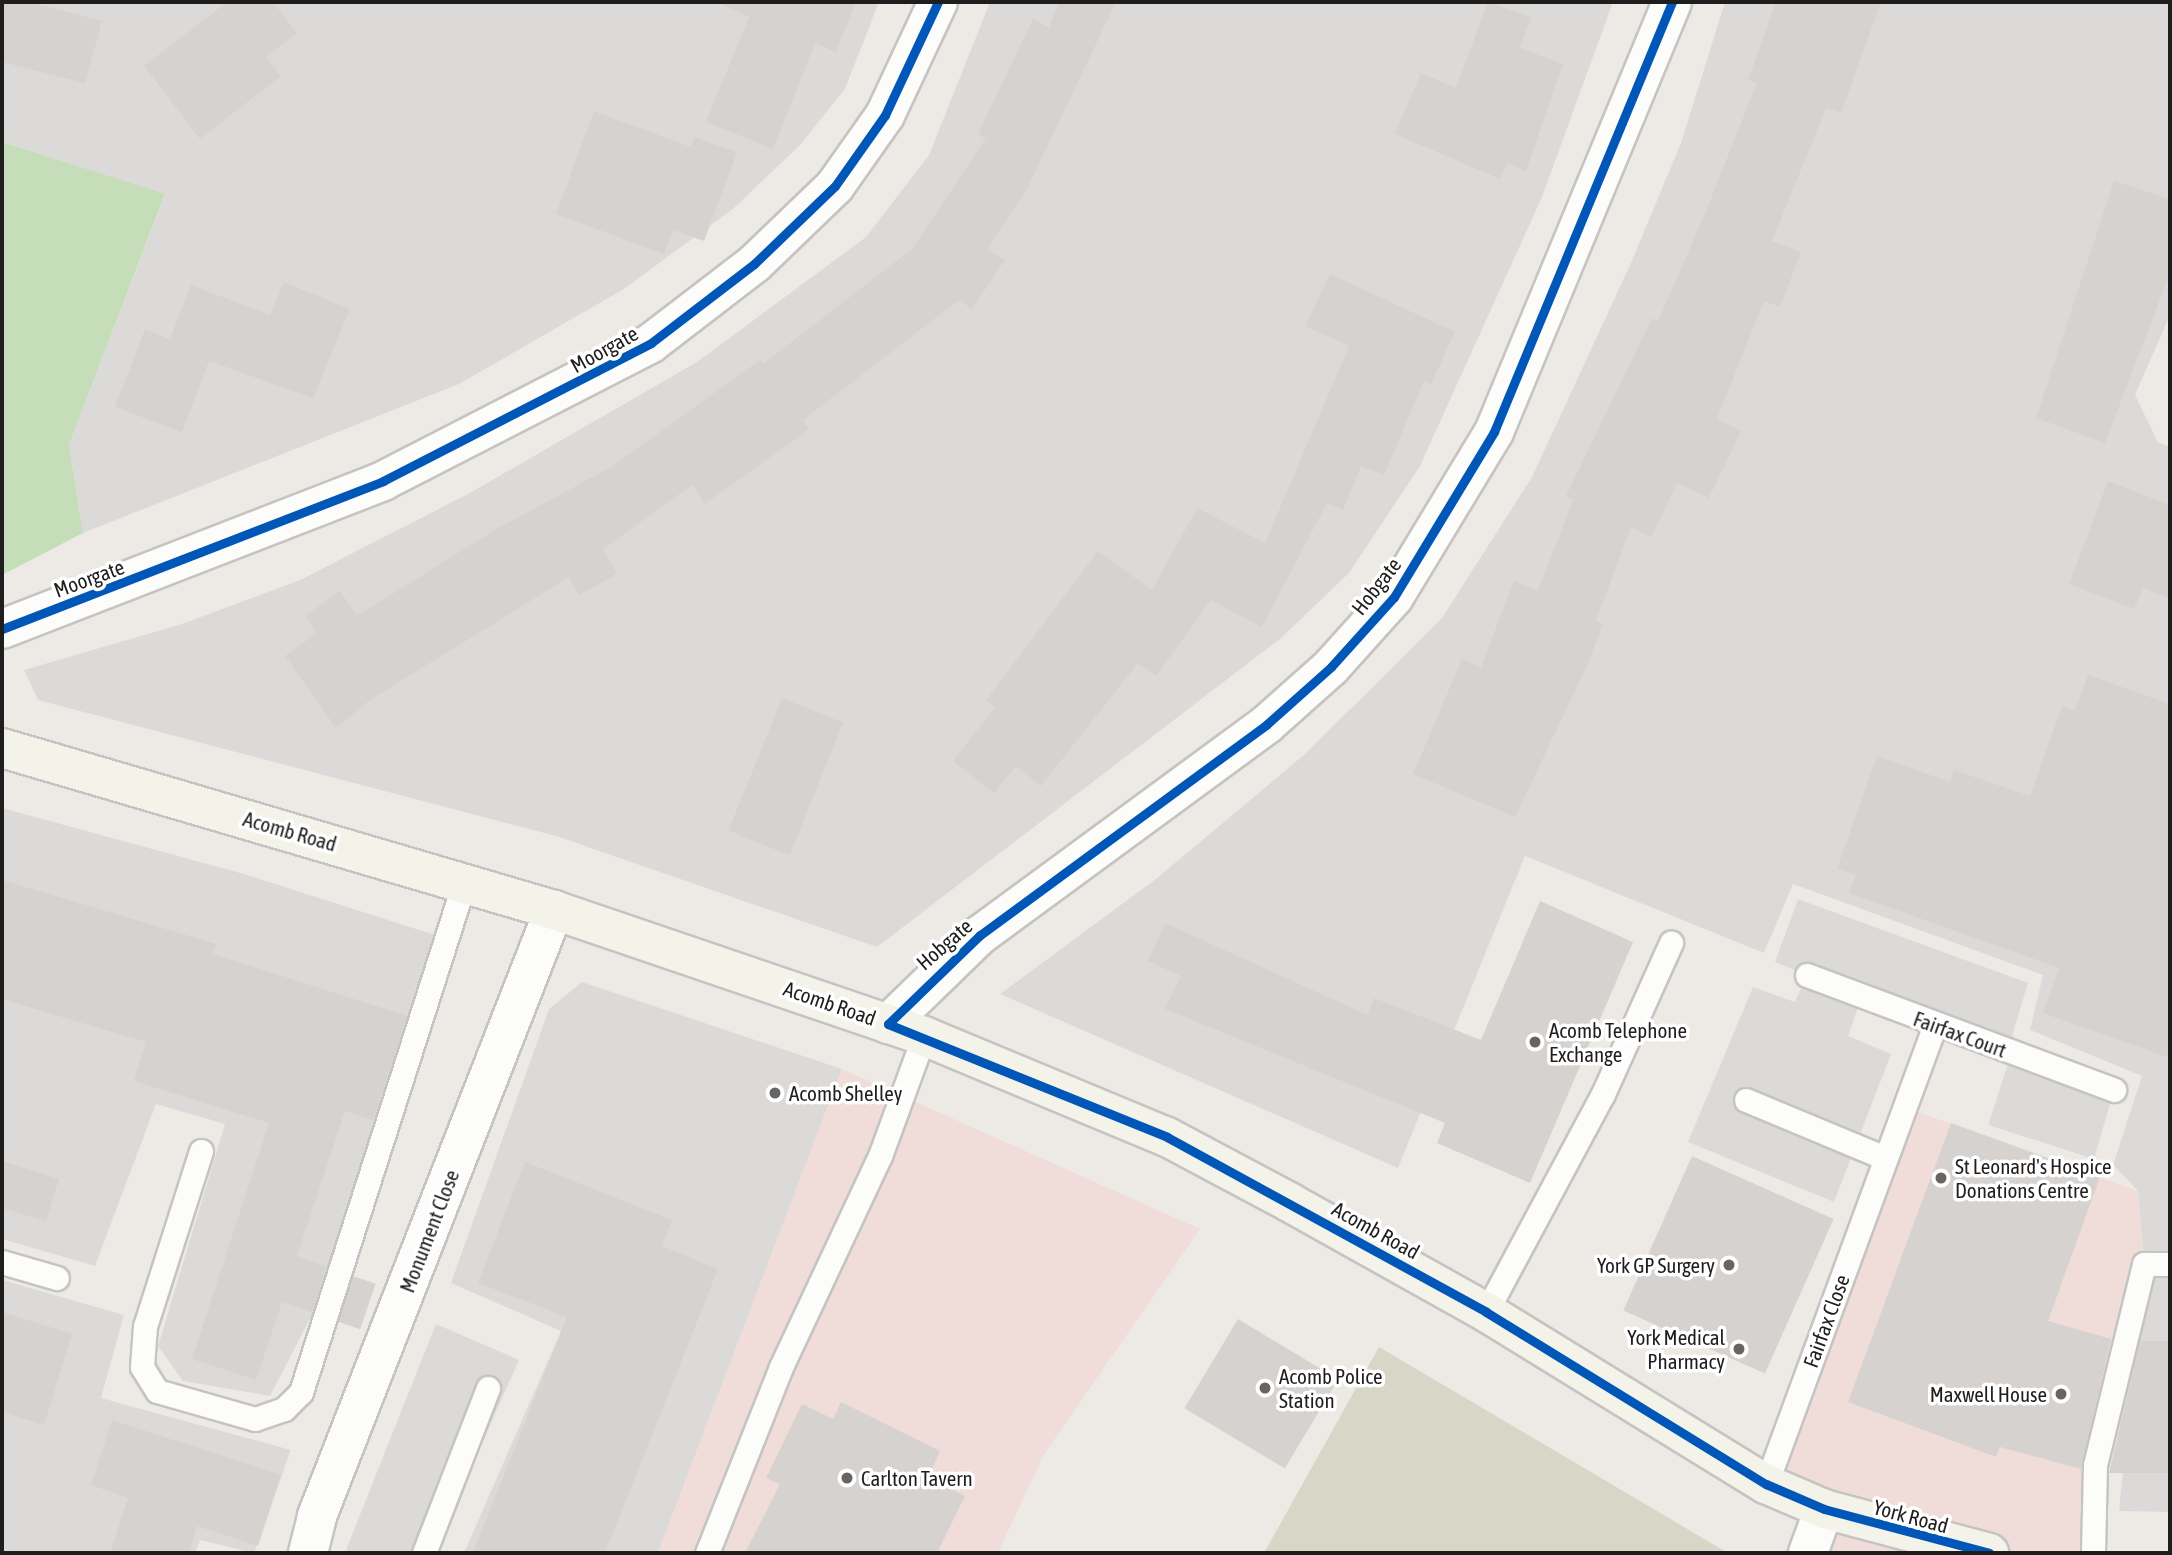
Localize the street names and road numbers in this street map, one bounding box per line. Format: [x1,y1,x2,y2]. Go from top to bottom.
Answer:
street label: Moorgate [566,320,642,378]
street label: Hobgate [1346,552,1406,620]
street label: Moorgate [50,554,128,602]
street label: Acomb Road [240,806,340,856]
street label: Hobgate [911,913,977,975]
street label: Acomb Road [781,975,879,1031]
street label: Fairfax Court [1910,1006,2010,1062]
street label: Monument Close [394,1166,464,1296]
street label: Acomb Road [1328,1196,1424,1264]
street label: Fairfax Close [1798,1271,1854,1371]
street label: York Road [1871,1494,1951,1538]

